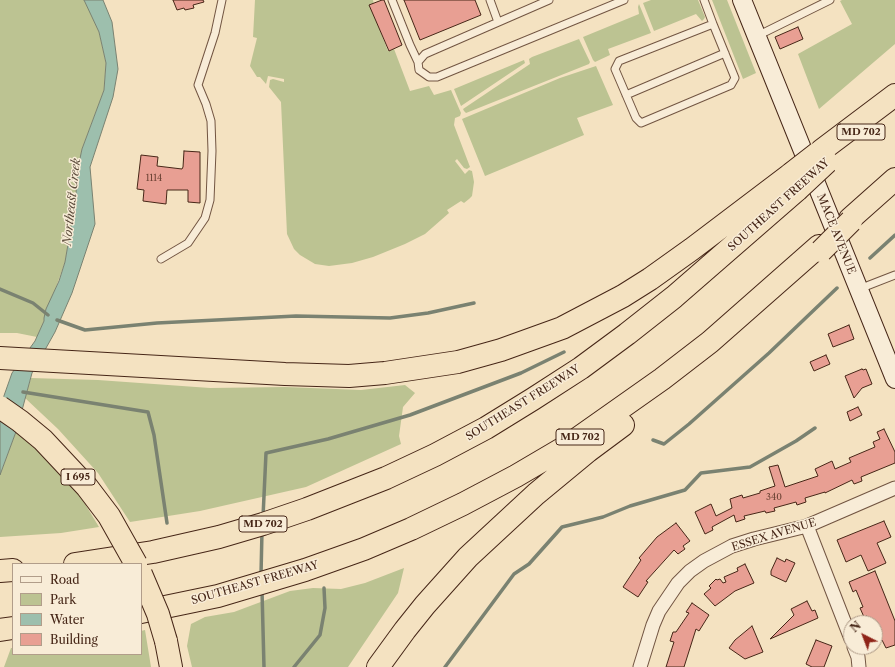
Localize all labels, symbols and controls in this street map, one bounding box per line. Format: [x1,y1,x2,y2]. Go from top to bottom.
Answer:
road number: MD 702 [837,124,885,140]
street label: SOUTHEAST FREEWAY [726,156,832,254]
water label: Northeast Creek [60,158,84,246]
house number: 1114 [146,173,162,183]
street label: MACE AVENUE [814,192,858,276]
street label: SOUTHEAST FREEWAY [464,362,582,444]
road number: MD 702 [556,429,604,445]
road number: I 695 [61,469,95,485]
house number: 340 [766,492,782,502]
road number: MD 702 [239,516,287,532]
street label: ESSEX AVENUE [730,516,818,554]
street label: SOUTHEAST FREEWAY [190,558,320,608]
legend [12,563,142,655]
text: Road [50,572,80,587]
text: Park [50,592,76,607]
text: Water [50,612,84,627]
north arrow [843,615,883,655]
text: N [847,618,864,635]
text: Building [50,632,98,647]

